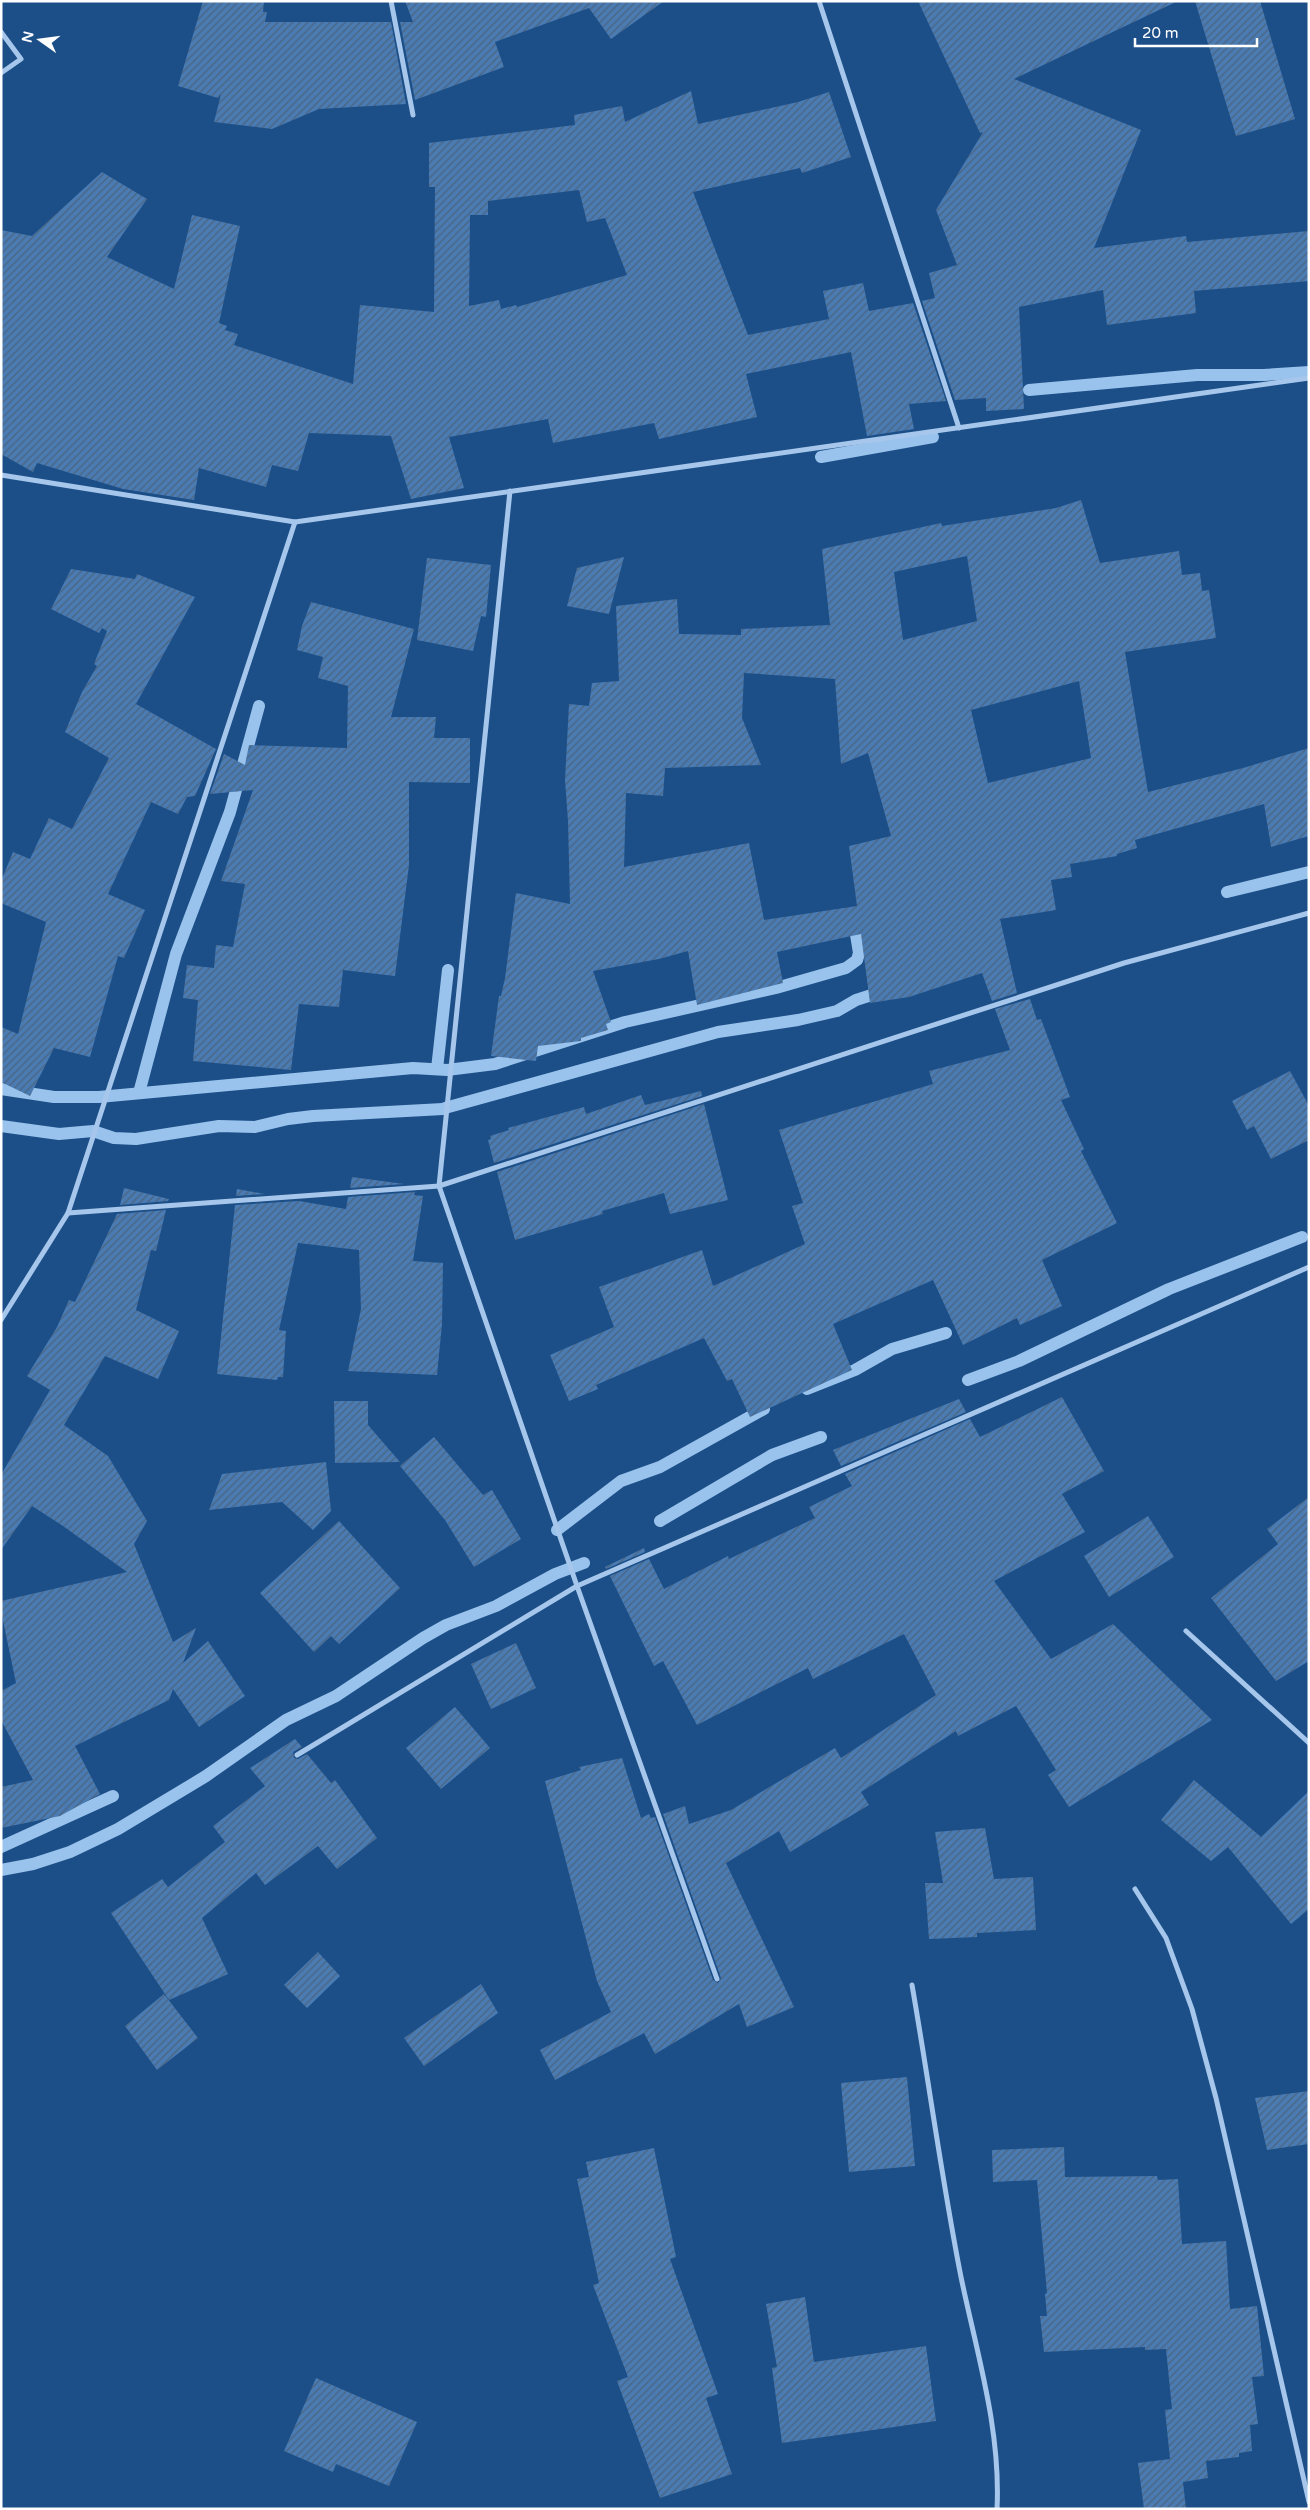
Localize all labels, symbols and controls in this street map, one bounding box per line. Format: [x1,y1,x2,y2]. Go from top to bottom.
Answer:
north arrow [15,15,65,65]
scale bar [1135,15,1258,47]
text: 20 m [1142,24,1179,42]
text: N [18,29,37,44]

